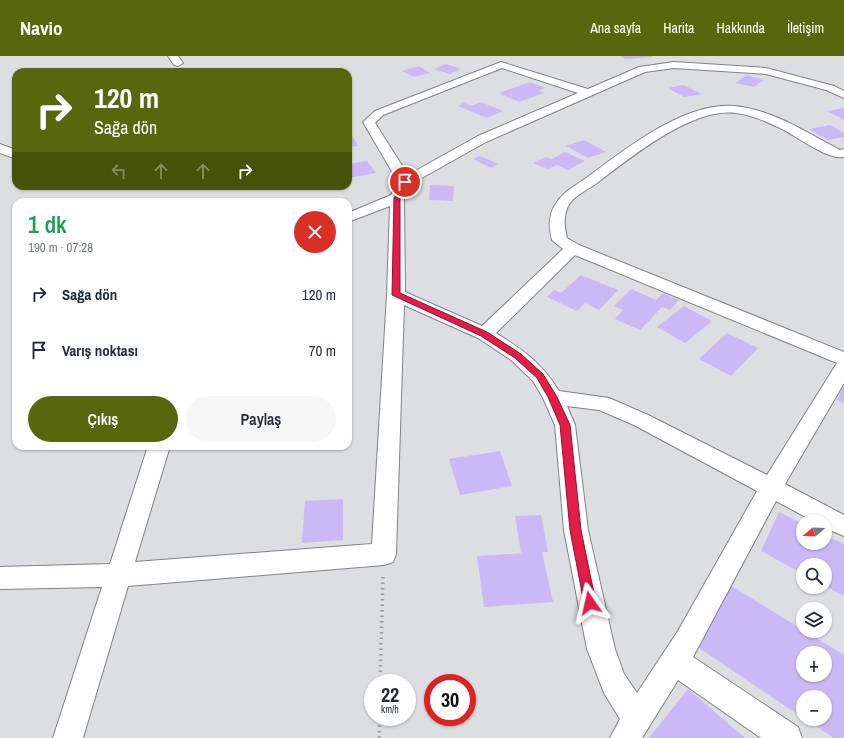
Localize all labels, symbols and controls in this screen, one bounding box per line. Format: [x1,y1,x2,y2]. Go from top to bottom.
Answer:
text: Navio [20,15,62,41]
text: Ana sayfa [590,19,641,37]
text: Harita [663,19,694,37]
text: Hakkında [716,19,765,37]
text: İletişim [787,19,824,37]
text: 120 m [94,79,159,117]
icon: right [28,84,80,136]
text: Sağa dön [94,115,157,140]
icon: left [108,160,130,182]
icon: ahead [150,160,172,182]
icon: ahead [192,160,214,182]
icon: right [234,160,256,182]
pin [388,165,422,199]
icon: arrive [394,171,416,193]
text: 1 dk [28,208,67,240]
button: close [294,211,336,253]
text: 190 m · 07:28 [28,239,93,256]
icon: right [28,283,50,305]
text: Sağa dön [62,284,117,305]
text: 120 m [302,284,336,305]
icon: arrive [28,339,50,361]
text: Varış noktası [62,340,138,361]
text: 70 m [309,340,336,361]
button: Çıkış [28,396,178,442]
button: Paylaş [186,396,336,442]
north arrow [796,514,832,550]
map controls [796,514,832,726]
button: search [796,558,832,594]
position arrow [569,582,611,624]
button: layers [796,602,832,638]
button: + [796,646,832,682]
speed limit sign: 30 [424,674,476,726]
text: 22 [381,681,399,708]
button: − [796,690,832,726]
text: km/h [381,703,399,716]

